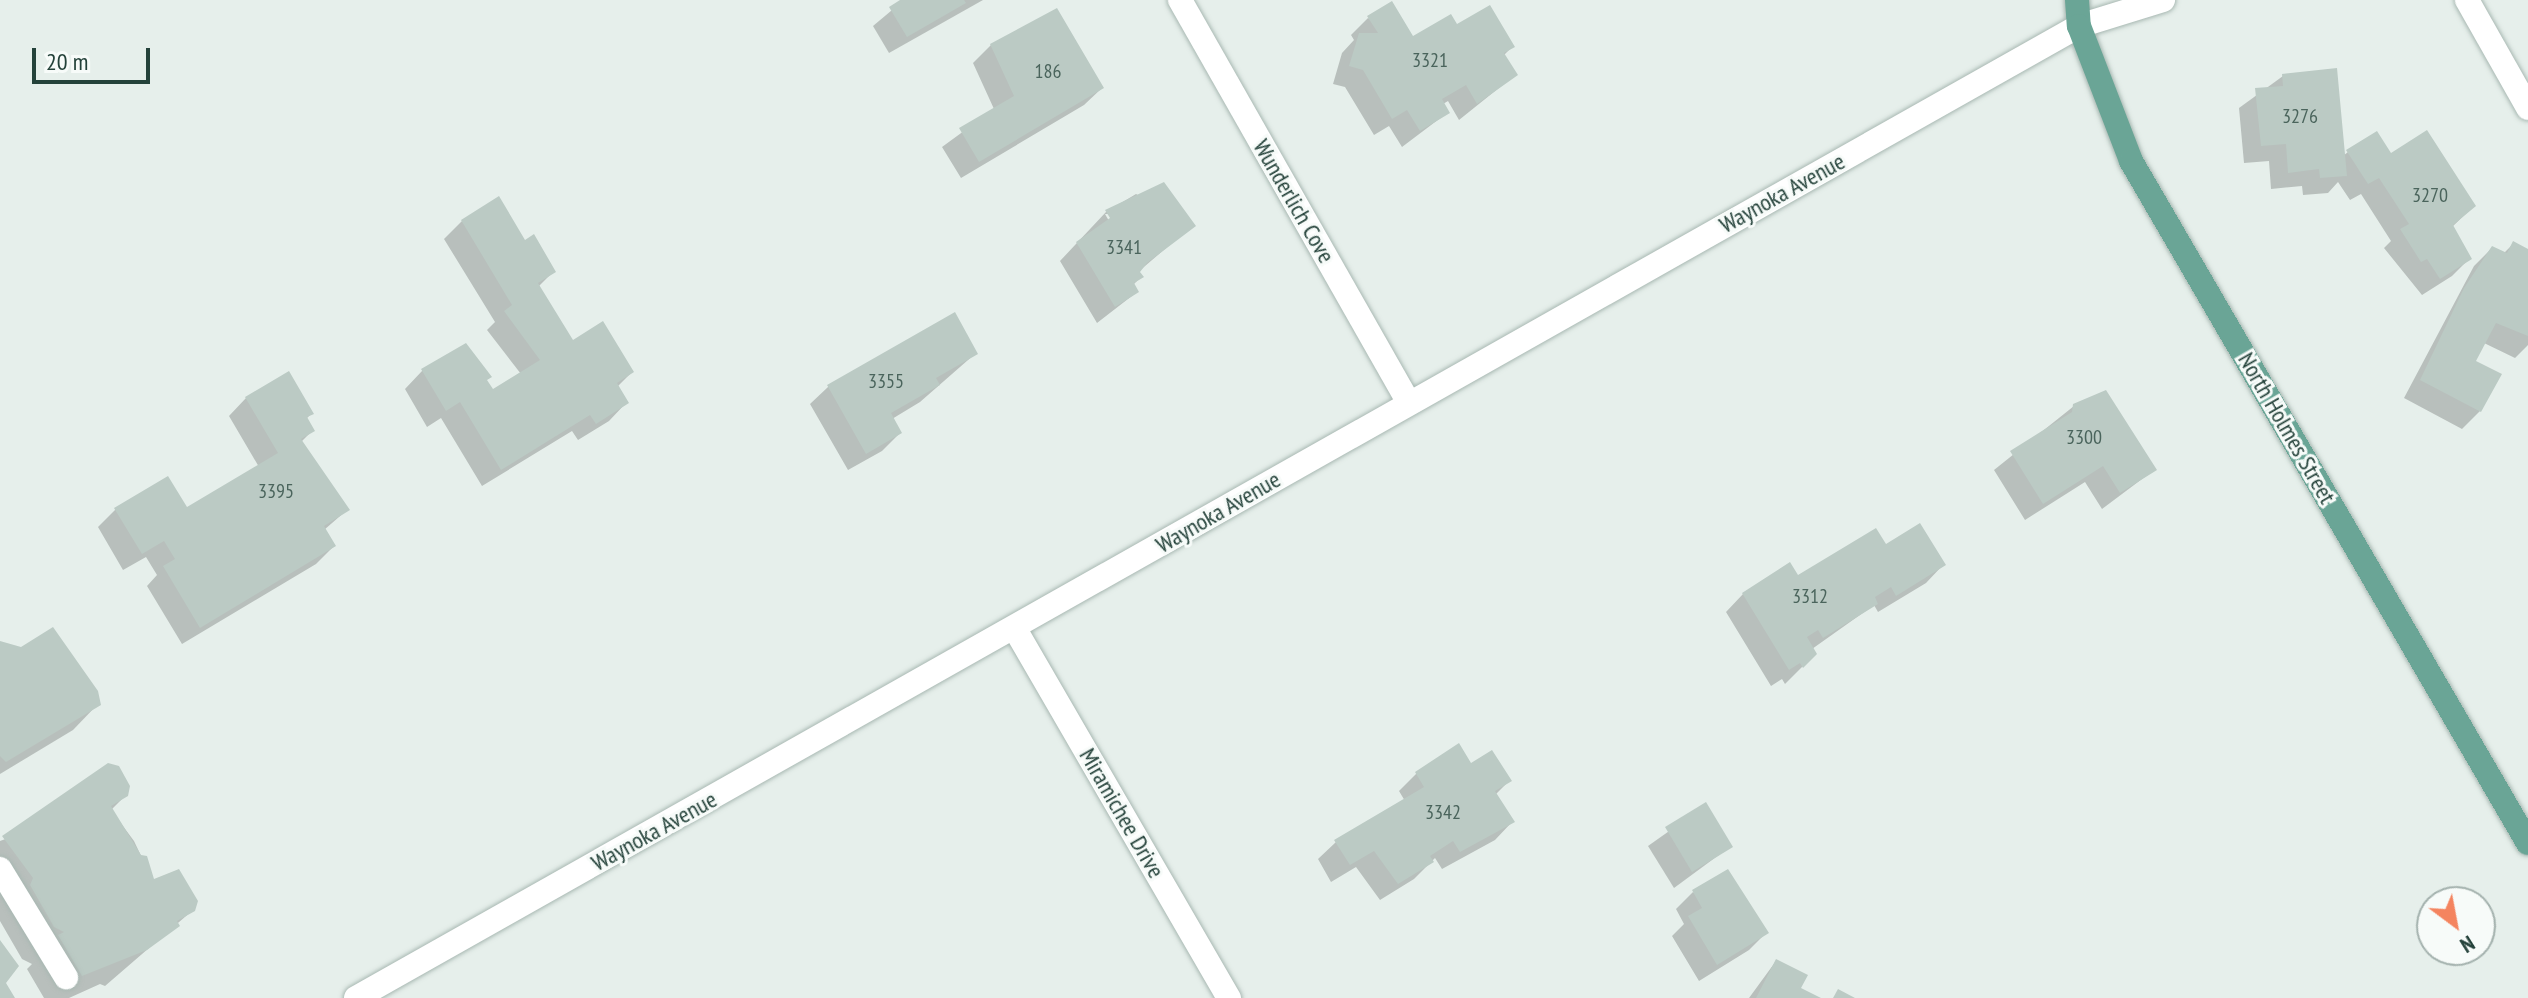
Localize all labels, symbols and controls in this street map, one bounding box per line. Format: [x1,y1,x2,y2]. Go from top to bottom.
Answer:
scale bar [36,32,154,82]
text: 20 m [46,46,88,77]
house number: 3321 [1412,48,1448,72]
house number: 186 [1035,59,1061,83]
house number: 3276 [2282,104,2318,128]
street label: Wunderlich Cove [1247,134,1341,268]
street label: Waynoka Avenue [1714,147,1850,239]
house number: 3270 [2412,183,2448,207]
house number: 3341 [1106,235,1142,259]
street label: North Holmes Street [2232,347,2342,509]
house number: 3355 [868,369,904,393]
house number: 3300 [2066,425,2102,449]
street label: Waynoka Avenue [1150,465,1286,559]
house number: 3395 [258,479,294,503]
house number: 3312 [1792,584,1828,608]
street label: Miramichee Drive [1073,743,1171,883]
street label: Waynoka Avenue [586,785,722,877]
house number: 3342 [1425,800,1461,824]
north arrow [2416,886,2496,966]
text: N [2455,930,2480,960]

